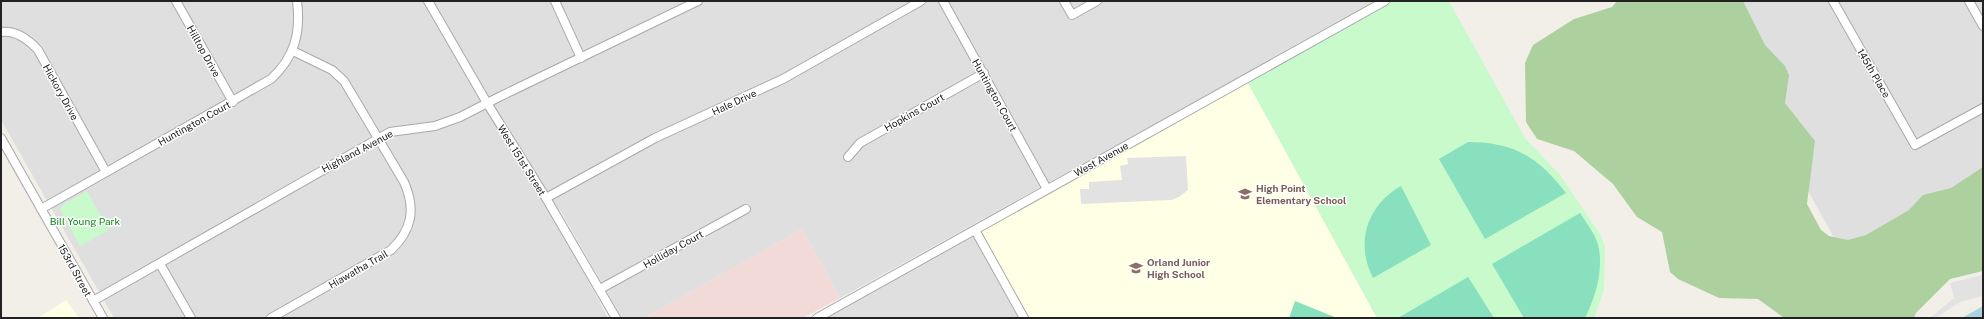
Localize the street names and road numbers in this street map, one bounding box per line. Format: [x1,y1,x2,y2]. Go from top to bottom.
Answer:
street label: Hilltop Drive [185,23,223,79]
street label: 145th Place [1855,46,1893,100]
street label: Huntington Court [970,57,1020,134]
street label: Hickory Drive [41,62,82,122]
street label: Hale Drive [710,86,759,118]
street label: Hopkins Court [882,91,946,133]
street label: Huntington Court [156,98,233,148]
street label: West 151st Street [495,122,549,198]
street label: Highland Avenue [319,127,395,175]
street label: West Avenue [1072,139,1131,179]
street label: Holliday Court [641,228,705,270]
street label: 153rd Street [56,242,94,298]
street label: Hiawatha Trail [326,247,390,291]

